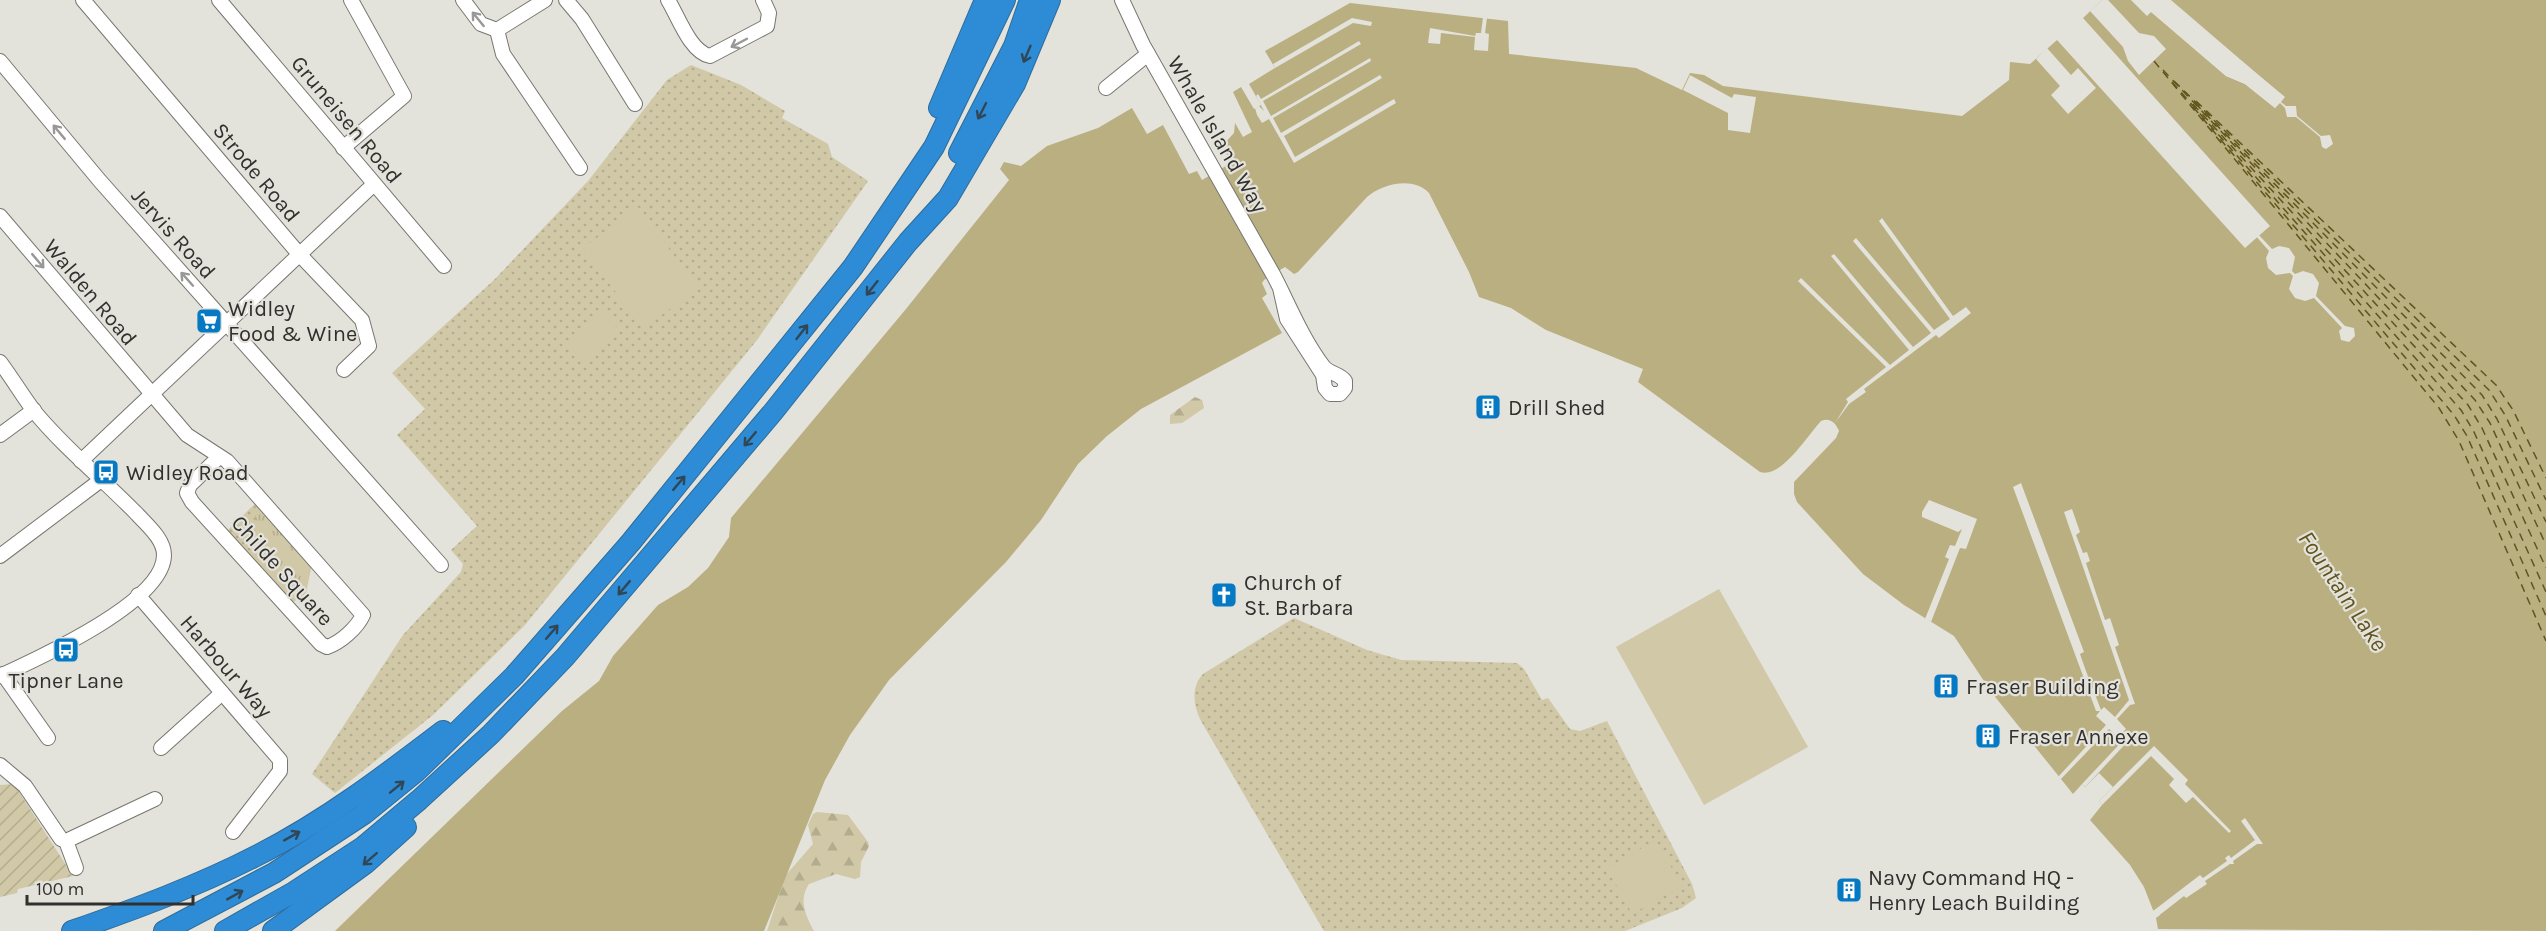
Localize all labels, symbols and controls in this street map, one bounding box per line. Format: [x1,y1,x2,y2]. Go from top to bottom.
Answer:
one-way arrow [471,11,484,27]
one-way arrow [731,38,749,49]
one-way arrow [1021,45,1032,63]
street label: Gruneisen Road [285,51,407,189]
street label: Whale Island Way [1162,52,1273,217]
one-way arrow [975,102,987,120]
street label: Strode Road [207,118,305,228]
one-way arrow [52,124,65,140]
street label: Jervis Road [126,183,221,284]
street label: Walden Road [38,234,142,351]
one-way arrow [31,253,44,269]
one-way arrow [180,272,194,287]
one-way arrow [866,279,879,295]
place label: Widley Food & Wine [228,296,357,347]
supermarket icon: Widley Food & Wine [194,306,224,336]
one-way arrow [795,324,808,340]
building icon: Drill Shed [1473,392,1503,422]
place label: Drill Shed [1508,395,1605,421]
one-way arrow [743,431,756,447]
bus stop icon: Widley Road [91,457,121,487]
place label: Widley Road [126,460,249,486]
one-way arrow [672,476,686,491]
street label: Childe Square [226,510,339,631]
water label: Fountain Lake [2293,526,2393,656]
place label: Church of St. Barbara [1244,570,1354,621]
one-way arrow [617,580,630,596]
church icon: Church of St. Barbara [1209,580,1239,610]
street label: Harbour Way [175,610,278,723]
one-way arrow [545,624,559,640]
bus stop icon: Tipner Lane [51,635,81,665]
place label: Tipner Lane [8,668,124,694]
building icon: Fraser Building [1931,671,1961,701]
place label: Fraser Building [1966,674,2119,700]
building icon: Fraser Annexe [1973,721,2003,751]
place label: Fraser Annexe [2008,724,2149,750]
one-way arrow [389,780,405,793]
one-way arrow [283,830,300,842]
one-way arrow [363,852,378,866]
place label: Navy Command HQ - Henry Leach Building [1868,865,2080,916]
scale bar [27,868,194,906]
building icon: Navy Command HQ - Henry Leach Building [1834,875,1864,905]
text: 100 m [36,878,84,900]
one-way arrow [226,889,244,900]

